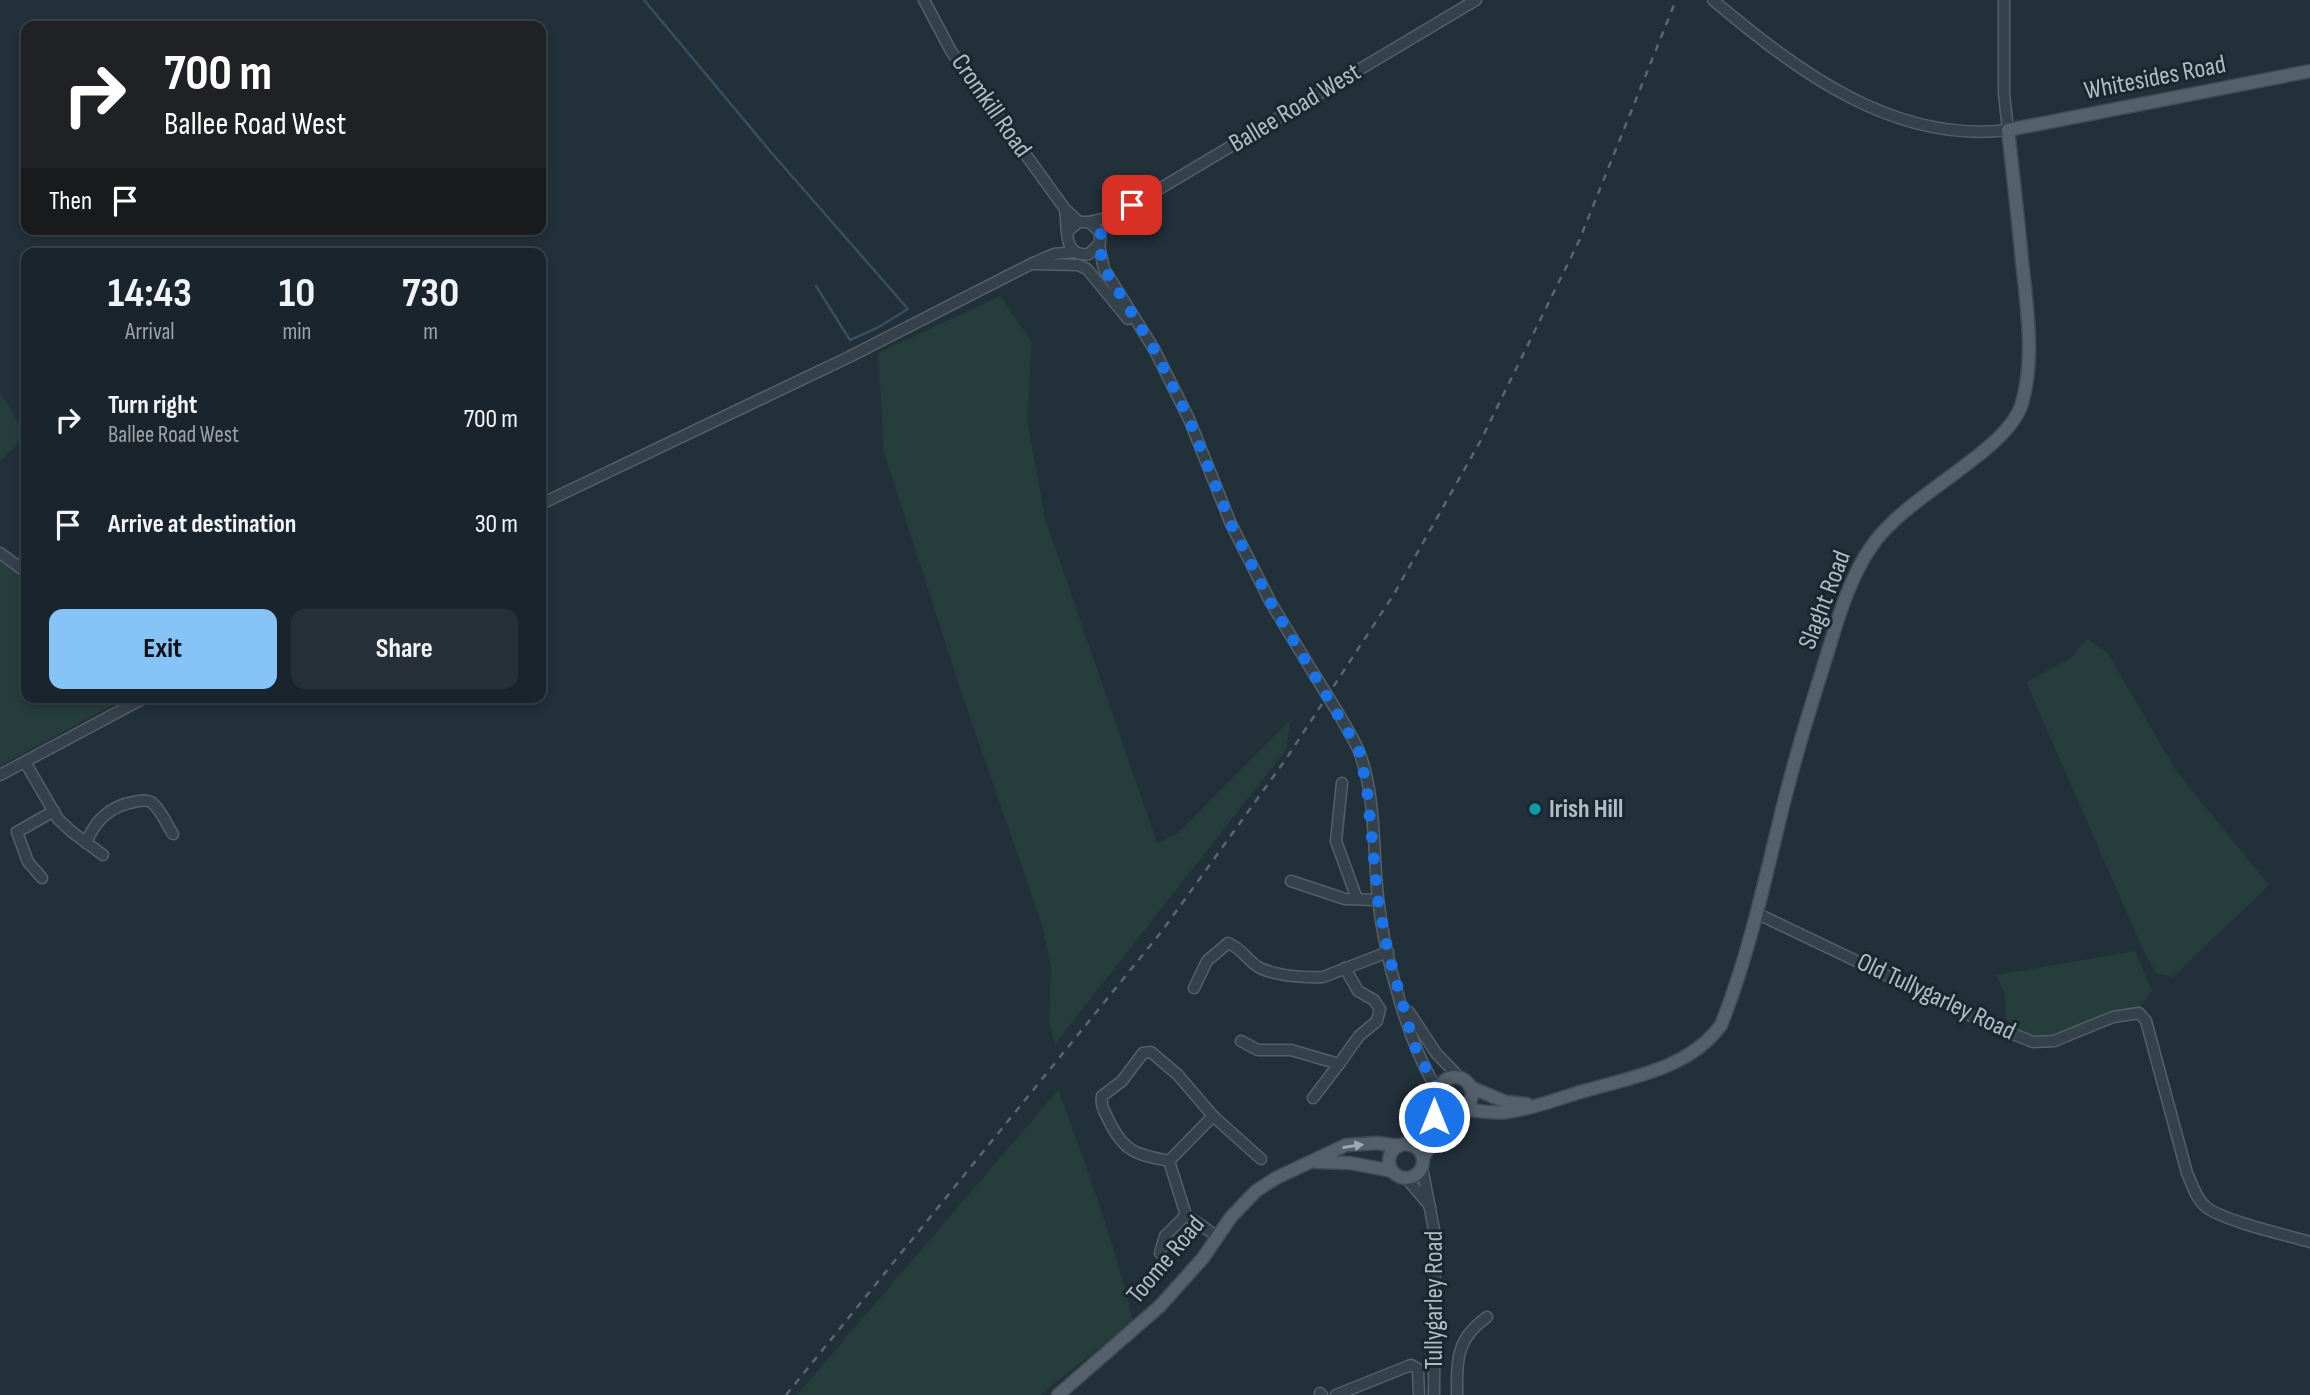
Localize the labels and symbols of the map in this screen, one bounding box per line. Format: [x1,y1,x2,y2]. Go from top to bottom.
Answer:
street label: Cromkill Road [944,48,1038,164]
street label: Whitesides Road [2082,49,2228,107]
street label: Ballee Road West [1224,57,1366,159]
pin [1102,175,1162,235]
street label: Slaght Road [1792,546,1858,654]
place label: Irish Hill [1549,794,1623,825]
marker: Irish Hill [1527,801,1543,817]
street label: Old Tullygarley Road [1852,947,2020,1047]
position arrow [1397,1080,1471,1154]
one-way arrow [1342,1140,1364,1151]
street label: Toome Road [1120,1210,1212,1310]
street label: Tullygarley Road [1419,1231,1450,1369]

